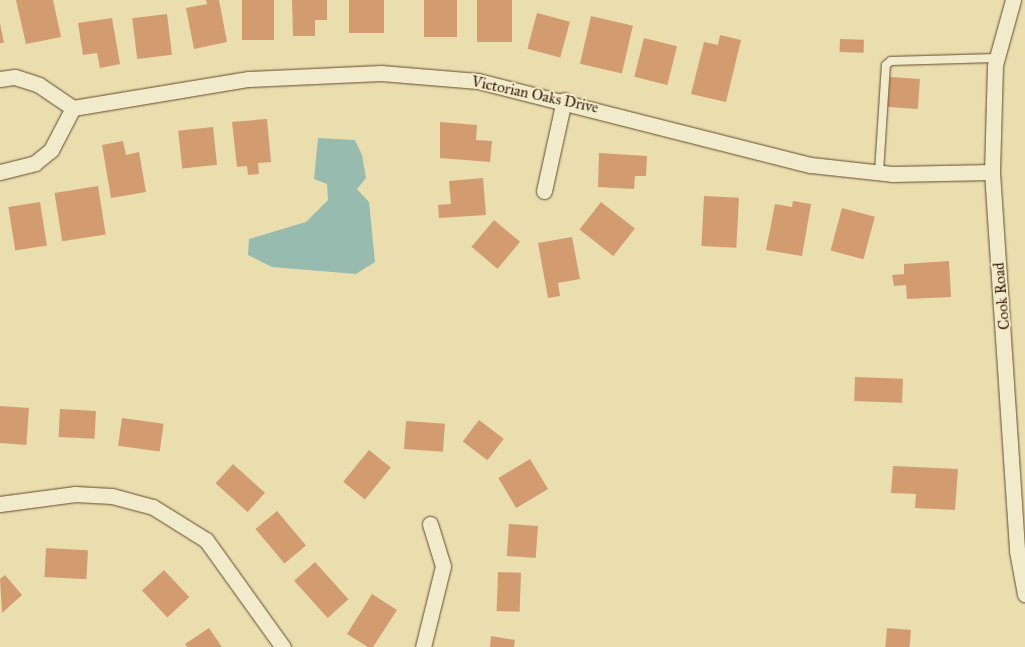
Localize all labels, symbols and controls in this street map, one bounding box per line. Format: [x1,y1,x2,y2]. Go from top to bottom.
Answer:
street label: Victorian Oaks Drive [470,73,600,117]
street label: Cook Road [990,262,1014,330]

